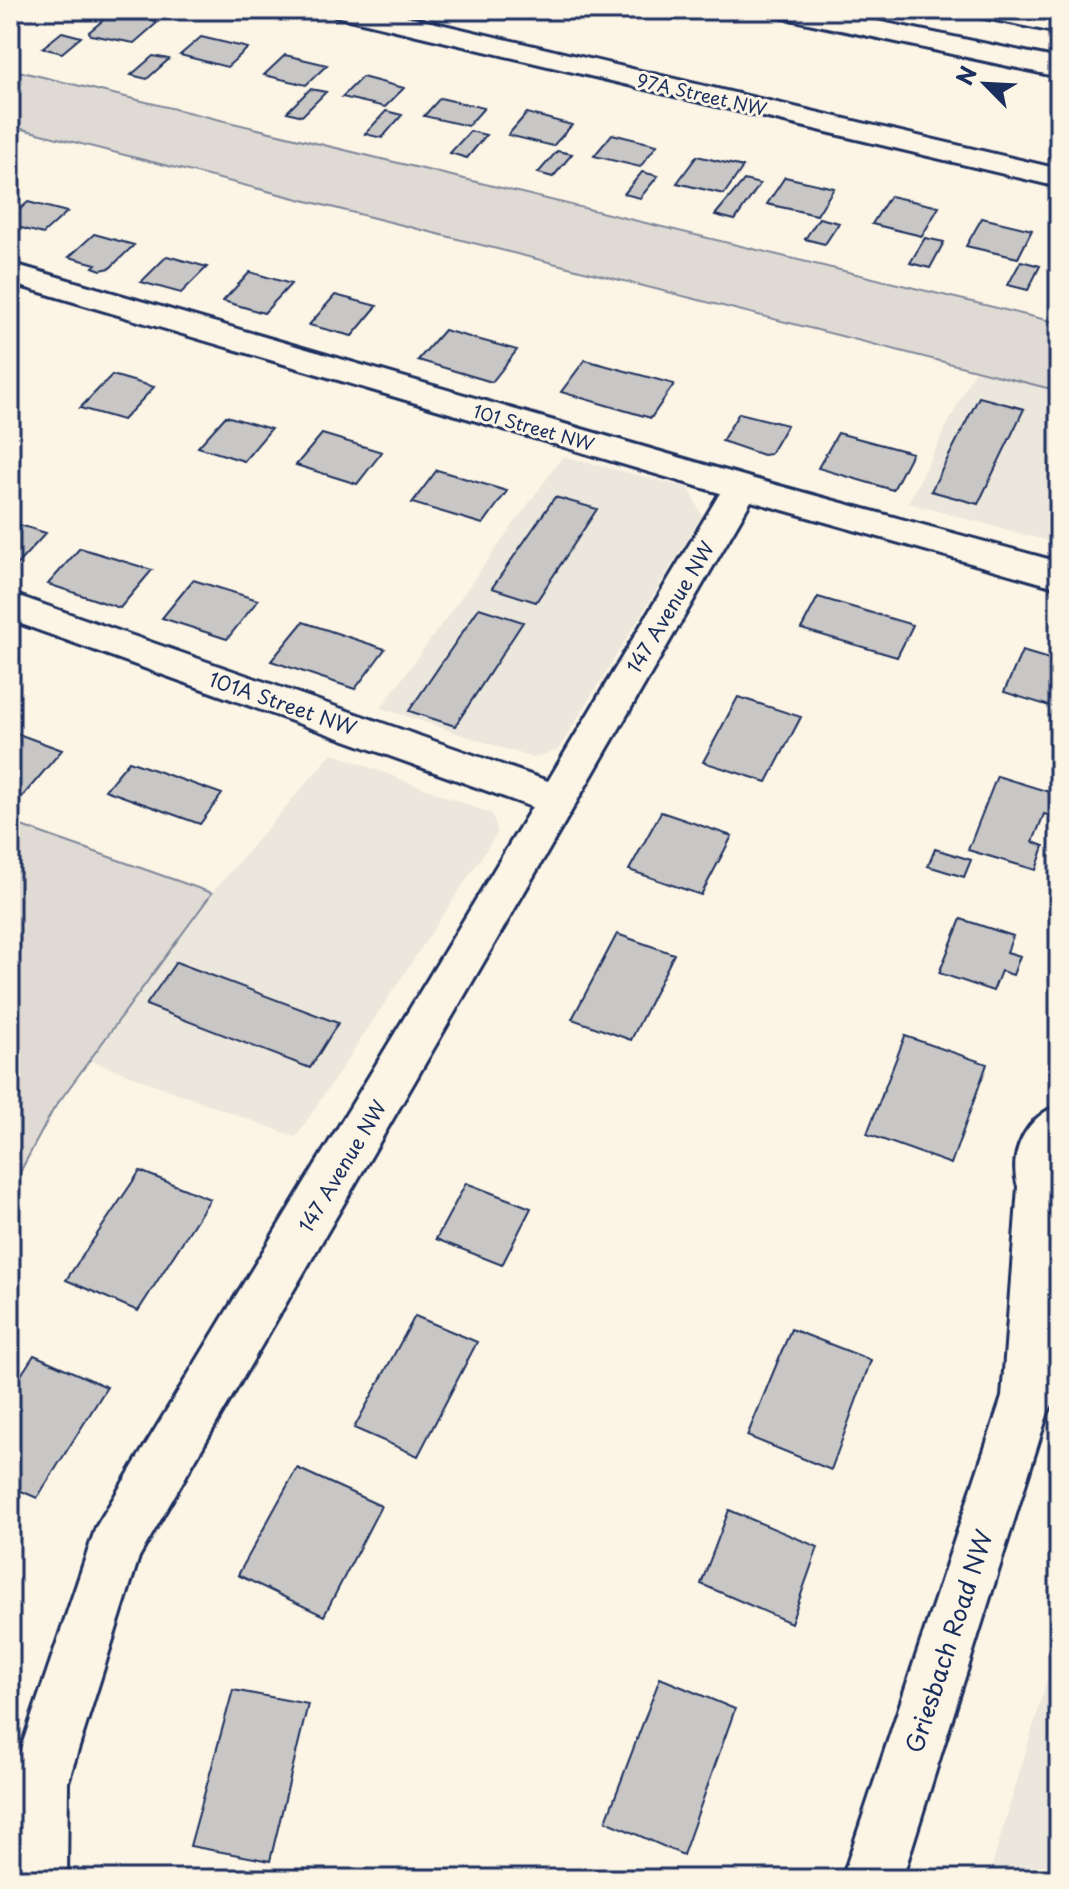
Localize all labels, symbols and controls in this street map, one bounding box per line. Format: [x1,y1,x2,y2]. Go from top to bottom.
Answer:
north arrow [945,44,1025,124]
text: N [947,61,984,90]
street label: 97A Street NW [634,66,770,122]
street label: 101 Street NW [470,397,598,457]
street label: 147 Avenue NW [619,535,722,679]
street label: 101A Street NW [205,664,361,742]
street label: 147 Avenue NW [291,1094,394,1238]
street label: Griesbach Road NW [895,1525,1001,1757]

